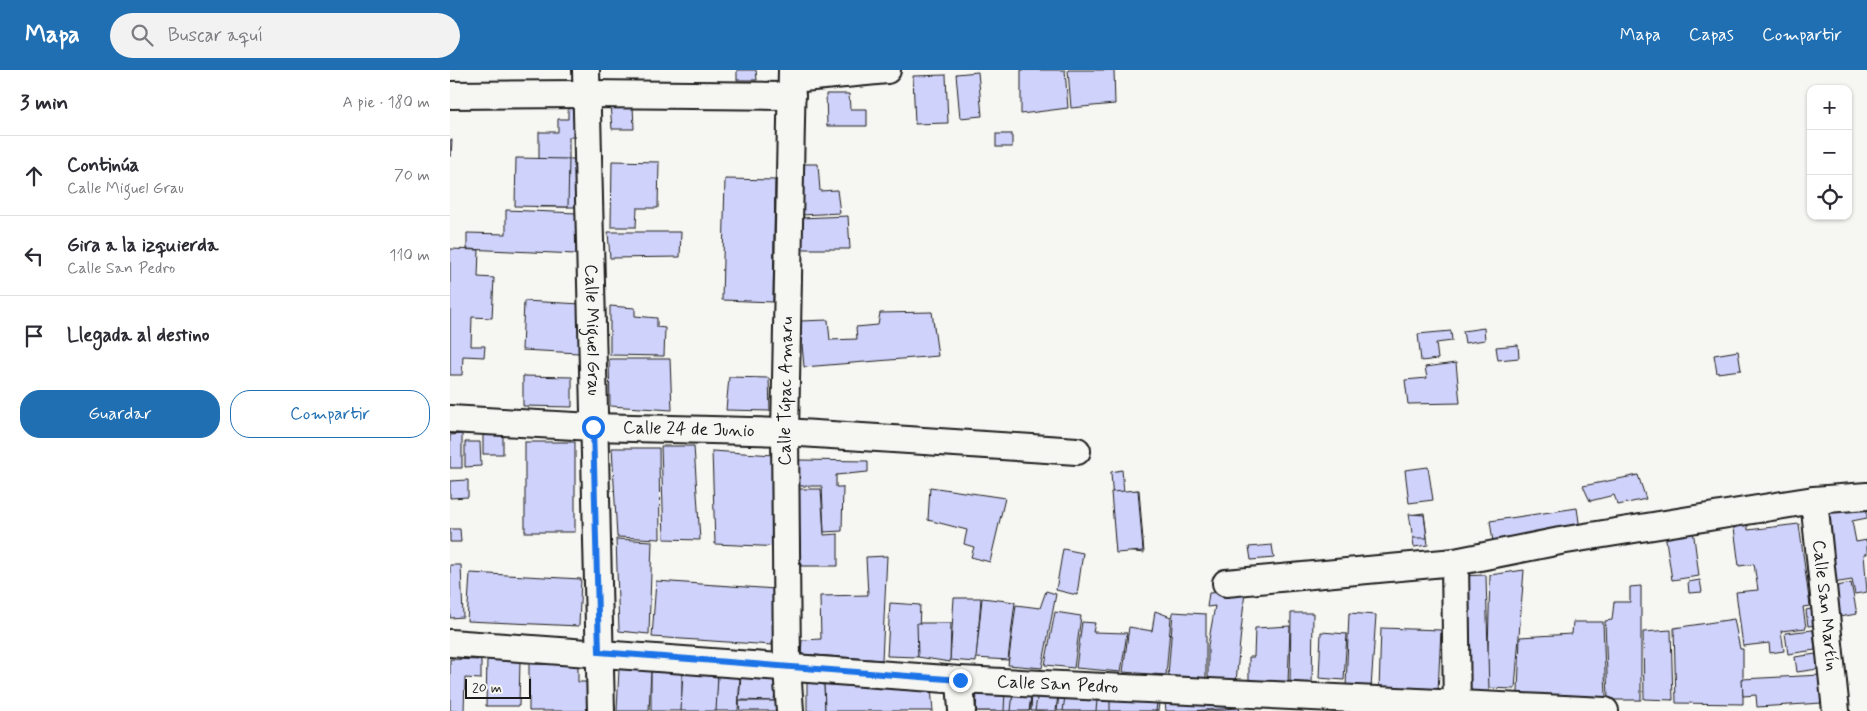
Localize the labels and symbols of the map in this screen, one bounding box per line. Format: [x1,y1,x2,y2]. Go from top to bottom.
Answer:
street label: Calle Miguel Grau [578,264,606,396]
street label: Calle Túpac Amaru [773,316,799,466]
route start [582,416,605,439]
street label: Calle 24 de Junio [623,416,755,443]
street label: Calle San Martín [1806,539,1844,672]
route end [949,669,972,692]
street label: Calle San Pedro [996,670,1119,700]
scale bar [465,676,531,699]

